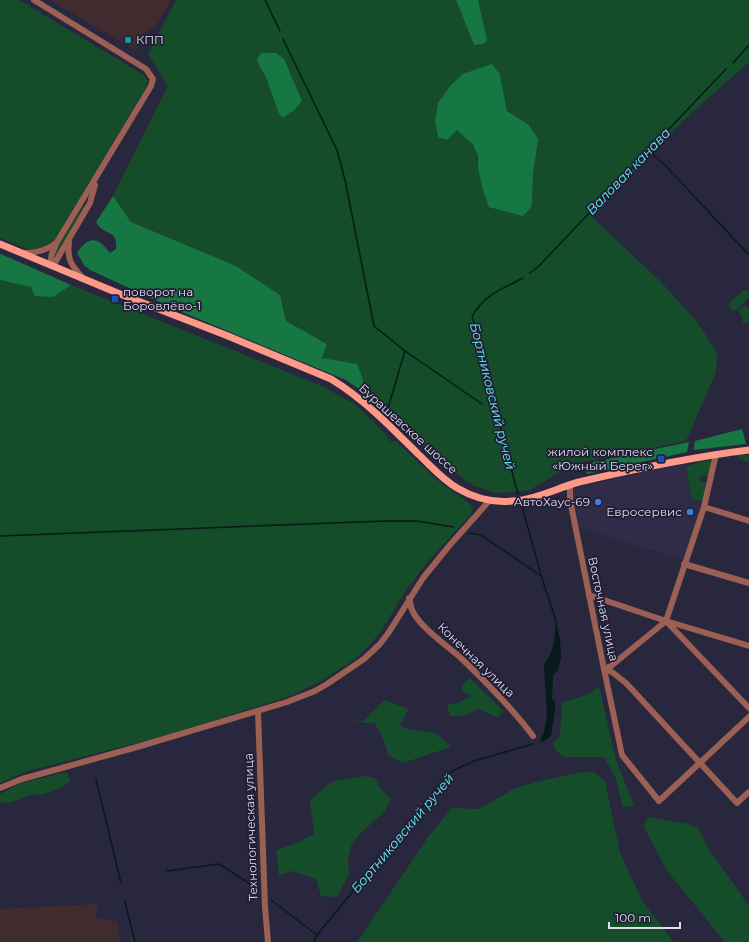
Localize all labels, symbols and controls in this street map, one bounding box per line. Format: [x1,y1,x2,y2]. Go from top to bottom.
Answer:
place label: КПП [136,32,164,47]
marker: КПП [123,35,133,45]
water label: Валовая канава [583,124,673,218]
place label: поворот на Боровлёво-1 [123,284,201,313]
marker: поворот на Боровлёво-1 [110,294,120,304]
water label: Бортниковский ручей [467,321,519,471]
street label: Бурашевское шоссе [356,380,461,477]
place label: жилой комплекс «Южный Берег» [548,444,653,473]
marker: жилой комплекс «Южный Берег» [656,454,666,464]
place label: АвтоХаус-69 [514,494,590,509]
marker: АвтоХаус-69 [593,497,603,507]
place label: Евросервис [606,504,682,519]
marker: Евросервис [685,507,695,517]
street label: Восточная улица [585,555,622,663]
street label: Конечная улица [435,619,518,700]
street label: Технологическая улица [240,753,261,901]
water label: Бортниковский ручей [347,770,457,896]
scale bar [609,904,680,930]
text: 100 m [615,910,651,925]

